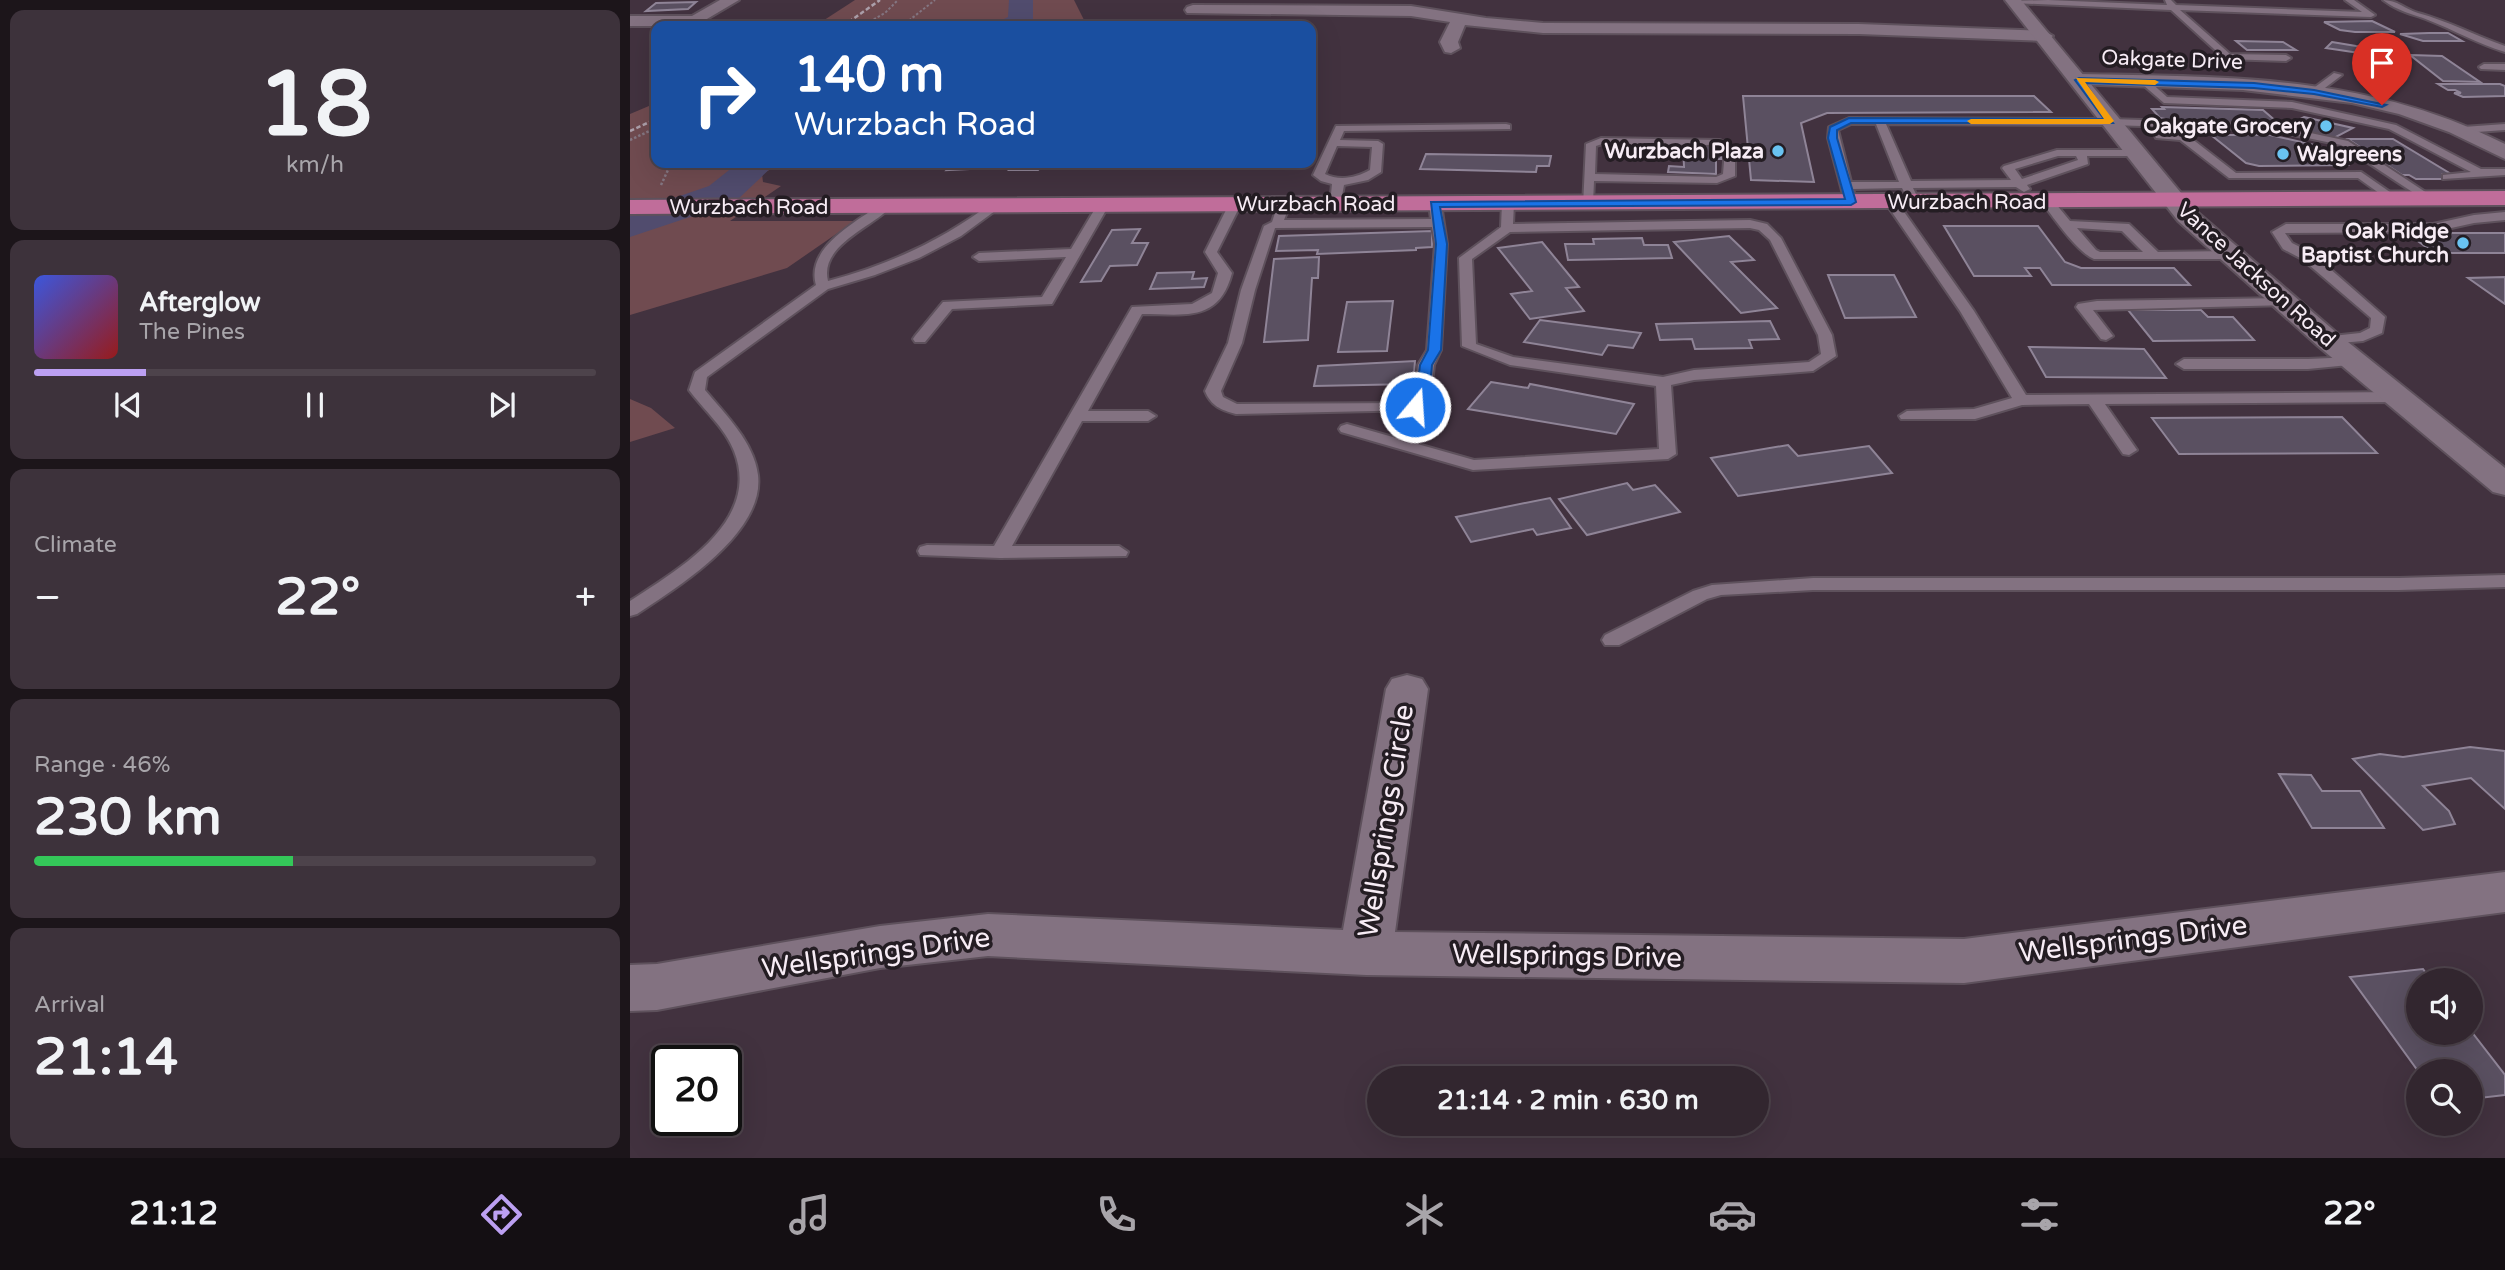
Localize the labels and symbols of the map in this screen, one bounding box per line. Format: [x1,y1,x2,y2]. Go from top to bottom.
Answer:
pin [2352,33,2412,105]
street label: Oakgate Drive [2101,45,2243,75]
place label: Oakgate Grocery [2143,114,2313,139]
marker: Oakgate Grocery [2318,118,2334,134]
place label: Wurzbach Plaza [1605,139,1764,164]
place label: Walgreens [2297,142,2402,167]
marker: Wurzbach Plaza [1770,143,1786,159]
marker: Walgreens [2275,146,2291,162]
street label: Wurzbach Road [1888,190,2046,215]
street label: Wurzbach Road [1237,192,1395,217]
street label: Wurzbach Road [670,195,828,220]
street label: Vance Jackson Road [2172,197,2340,353]
place label: Oak Ridge Baptist Church [2301,219,2449,268]
marker: Oak Ridge Baptist Church [2455,235,2471,251]
position arrow [1378,370,1452,444]
street label: Wellsprings Circle [1351,702,1421,940]
street label: Wellsprings Drive [2017,908,2249,970]
street label: Wellsprings Drive [760,920,992,986]
street label: Wellsprings Drive [1452,937,1682,975]
speed limit sign: 20 [651,1045,742,1136]

